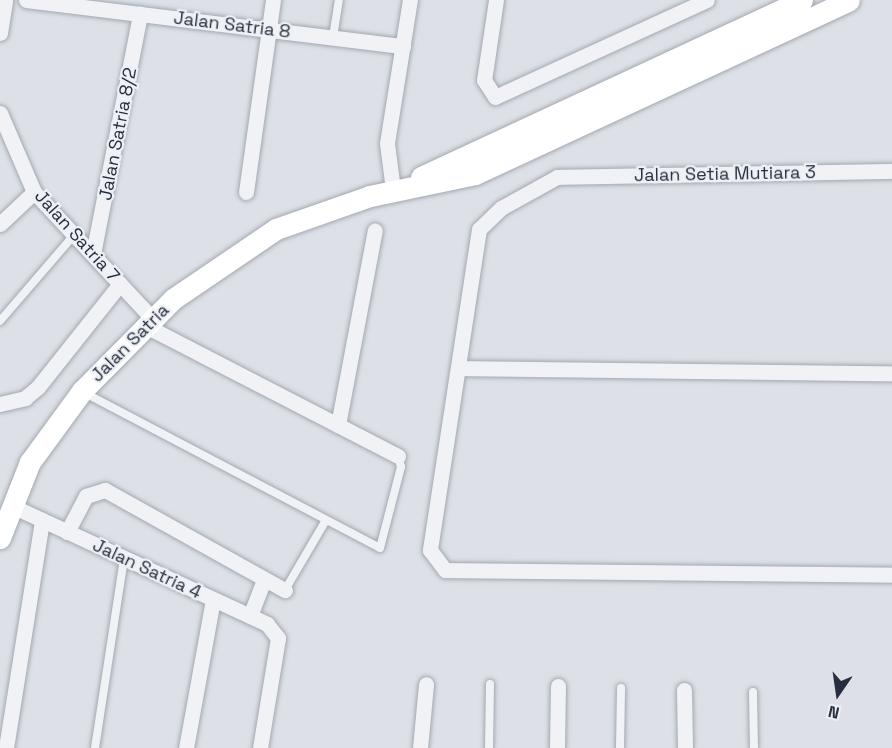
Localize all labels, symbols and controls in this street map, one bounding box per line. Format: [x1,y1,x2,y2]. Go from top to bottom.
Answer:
street label: Jalan Satria 8 [172,7,292,43]
street label: Jalan Satria 8/2 [95,66,141,202]
street label: Jalan Setia Mutiara 3 [634,162,816,186]
street label: Jalan Satria 7 [30,186,124,286]
street label: Jalan Satria [86,299,174,387]
street label: Jalan Satria 4 [89,534,205,604]
north arrow [808,664,868,724]
text: N [826,701,841,723]

